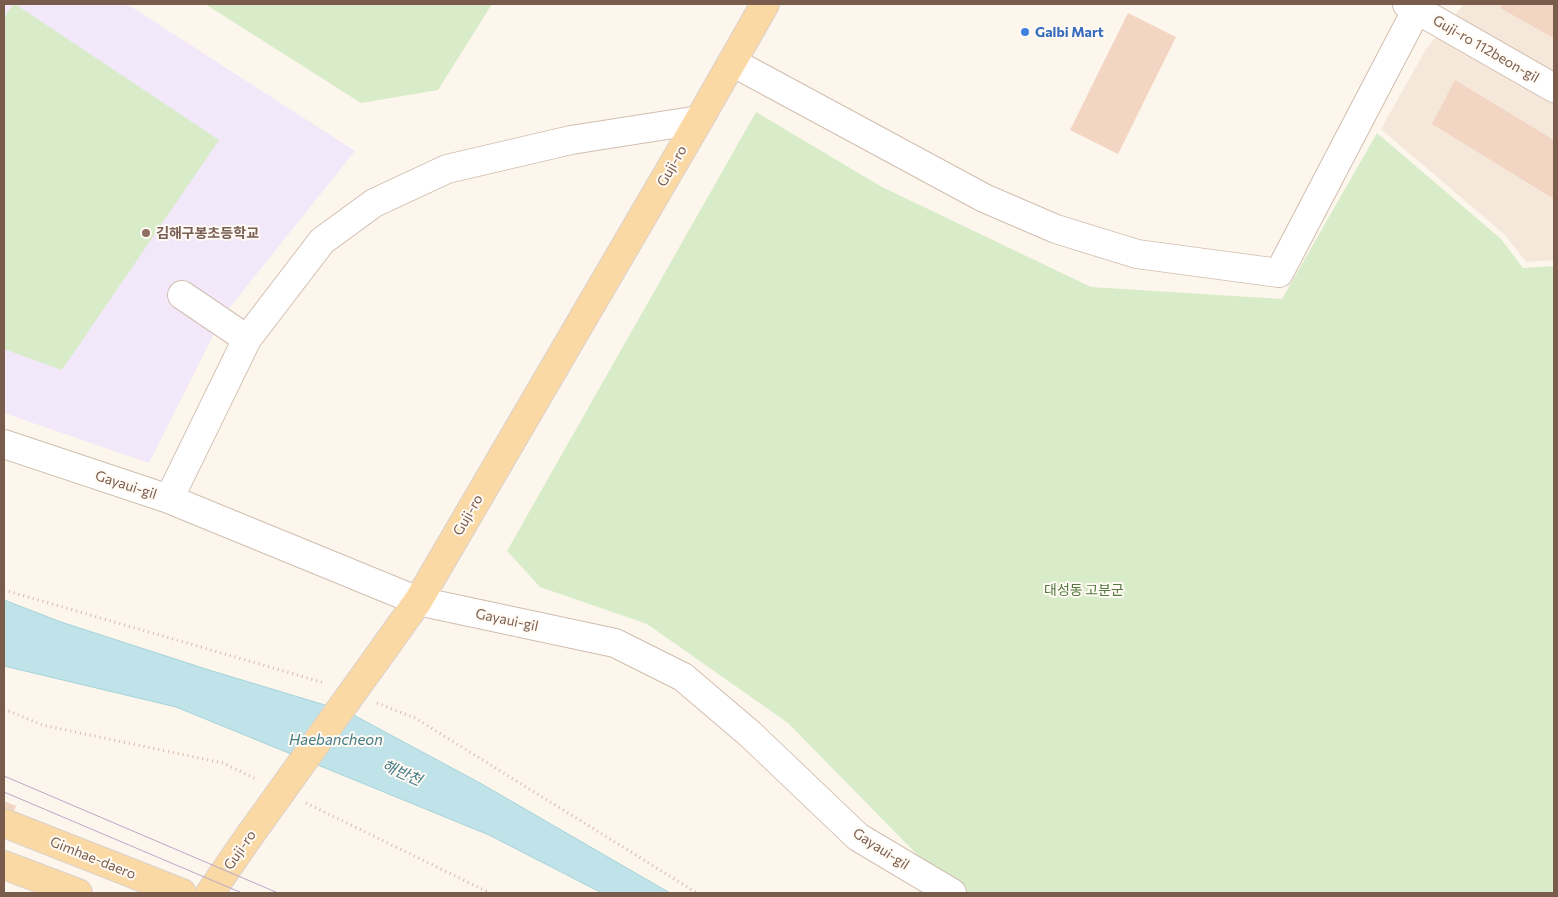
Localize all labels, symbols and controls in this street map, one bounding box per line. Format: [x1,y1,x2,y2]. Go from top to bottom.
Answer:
street label: Guji-ro 112beon-gil [1430,12,1542,86]
place label: Galbi Mart [1035,24,1104,40]
marker: Galbi Mart [1019,26,1031,38]
street label: Guji-ro [654,142,690,190]
place label: 김해구봉초등학교 [156,225,259,241]
marker: 김해구봉초등학교 [140,227,152,239]
street label: Gayaui-gil [93,467,159,503]
street label: Guji-ro [450,491,486,539]
park label: 대성동 고분군 [1044,582,1124,598]
street label: Gayaui-gil [474,605,540,635]
water label: Haebancheon [289,731,383,749]
water label: 해반천 [379,756,425,790]
street label: Gayaui-gil [850,825,912,873]
street label: Guji-ro [220,827,260,873]
street label: Gimhae-daero [48,833,138,883]

